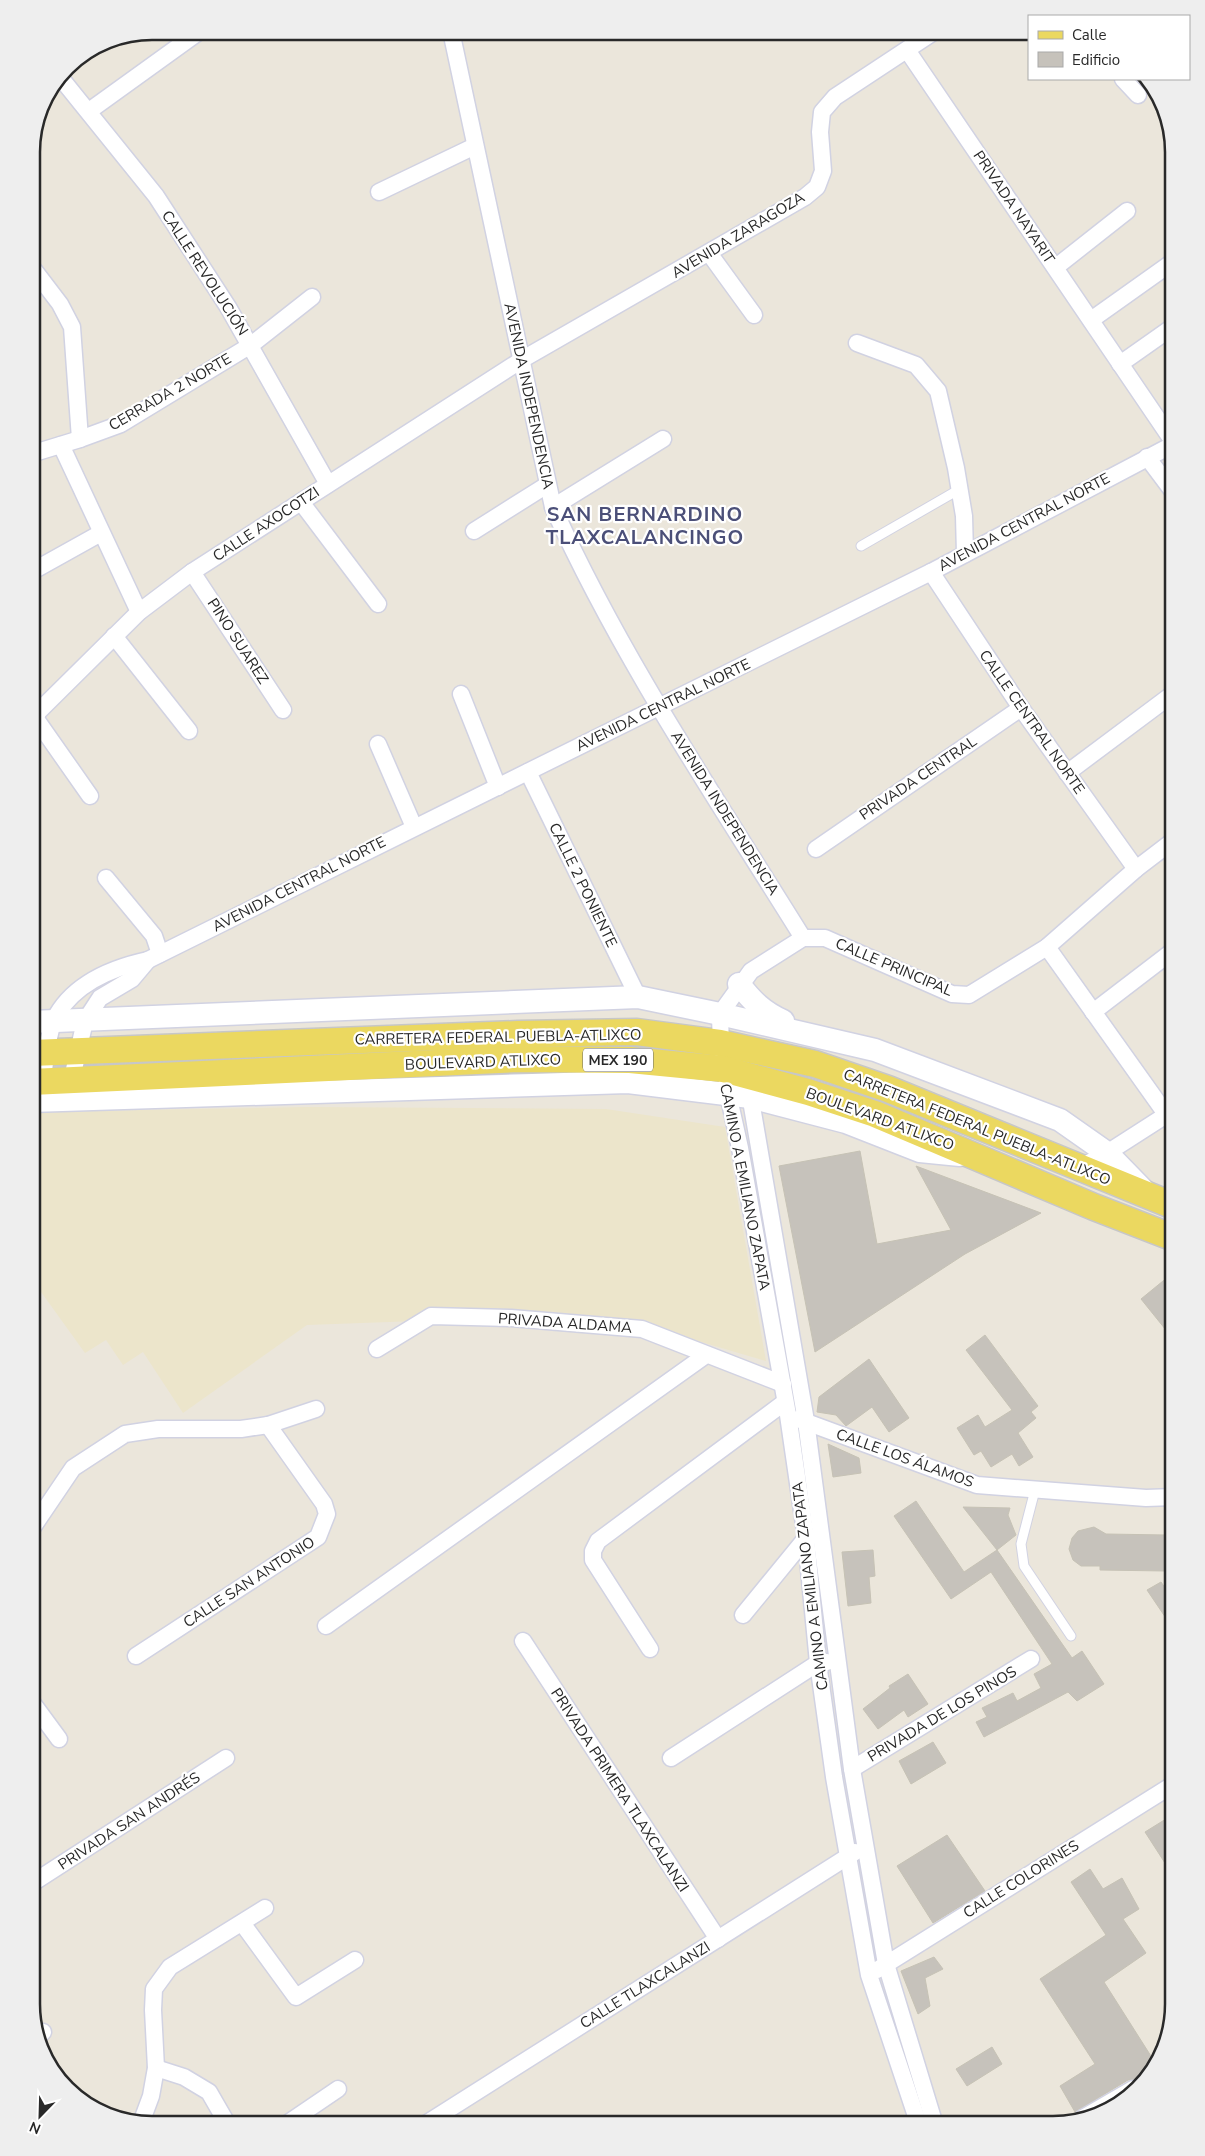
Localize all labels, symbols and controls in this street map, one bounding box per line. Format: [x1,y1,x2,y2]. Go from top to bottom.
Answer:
legend [1028,15,1190,80]
text: Calle [1072,25,1107,45]
text: Edificio [1072,50,1120,70]
street label: PRIVADA NAYARIT [969,147,1059,267]
street label: AVENIDA ZARAGOZA [668,187,808,283]
street label: CALLE REVOLUCIÓN [157,206,254,339]
street label: AVENIDA INDEPENDENCIA [499,301,559,491]
street label: CERRADA 2 NORTE [105,349,235,435]
street label: AVENIDA CENTRAL NORTE [935,468,1113,576]
street label: CALLE AXOCOTZI [209,482,323,566]
district label: SAN BERNARDINO TLAXCALANCINGO [546,501,744,551]
street label: PINO SUAREZ [203,594,273,688]
street label: CALLE CENTRAL NORTE [975,646,1089,798]
street label: AVENIDA CENTRAL NORTE [572,654,754,756]
street label: AVENIDA INDEPENDENCIA [666,727,784,899]
street label: PRIVADA CENTRAL [855,731,981,825]
street label: CALLE 2 PONIENTE [544,820,622,950]
street label: AVENIDA CENTRAL NORTE [209,832,389,936]
street label: CALLE PRINCIPAL [832,933,956,1001]
street label: CARRETERA FEDERAL PUEBLA-ATLIXCO [354,1024,642,1050]
road number: MEX 190 [583,1048,653,1072]
street label: BOULEVARD ATLIXCO [405,1049,561,1075]
street label: CARRETERA FEDERAL PUEBLA-ATLIXCO [840,1064,1114,1190]
street label: CAMINO A EMILIANO ZAPATA [715,1082,775,1292]
street label: BOULEVARD ATLIXCO [803,1083,957,1155]
street label: PRIVADA ALDAMA [497,1308,633,1338]
street label: CALLE LOS ÁLAMOS [833,1424,977,1492]
street label: CAMINO A EMILIANO ZAPATA [787,1480,833,1691]
street label: CALLE SAN ANTONIO [179,1532,319,1632]
street label: PRIVADA DE LOS PINOS [864,1661,1020,1767]
street label: PRIVADA PRIMERA TLAXCALANZI [546,1684,694,1896]
street label: PRIVADA SAN ANDRÉS [54,1767,204,1875]
street label: CALLE COLORINES [959,1835,1083,1923]
street label: CALLE TLAXCALANZI [576,1937,714,2033]
north arrow [15,2091,65,2141]
text: N [27,2117,44,2138]

